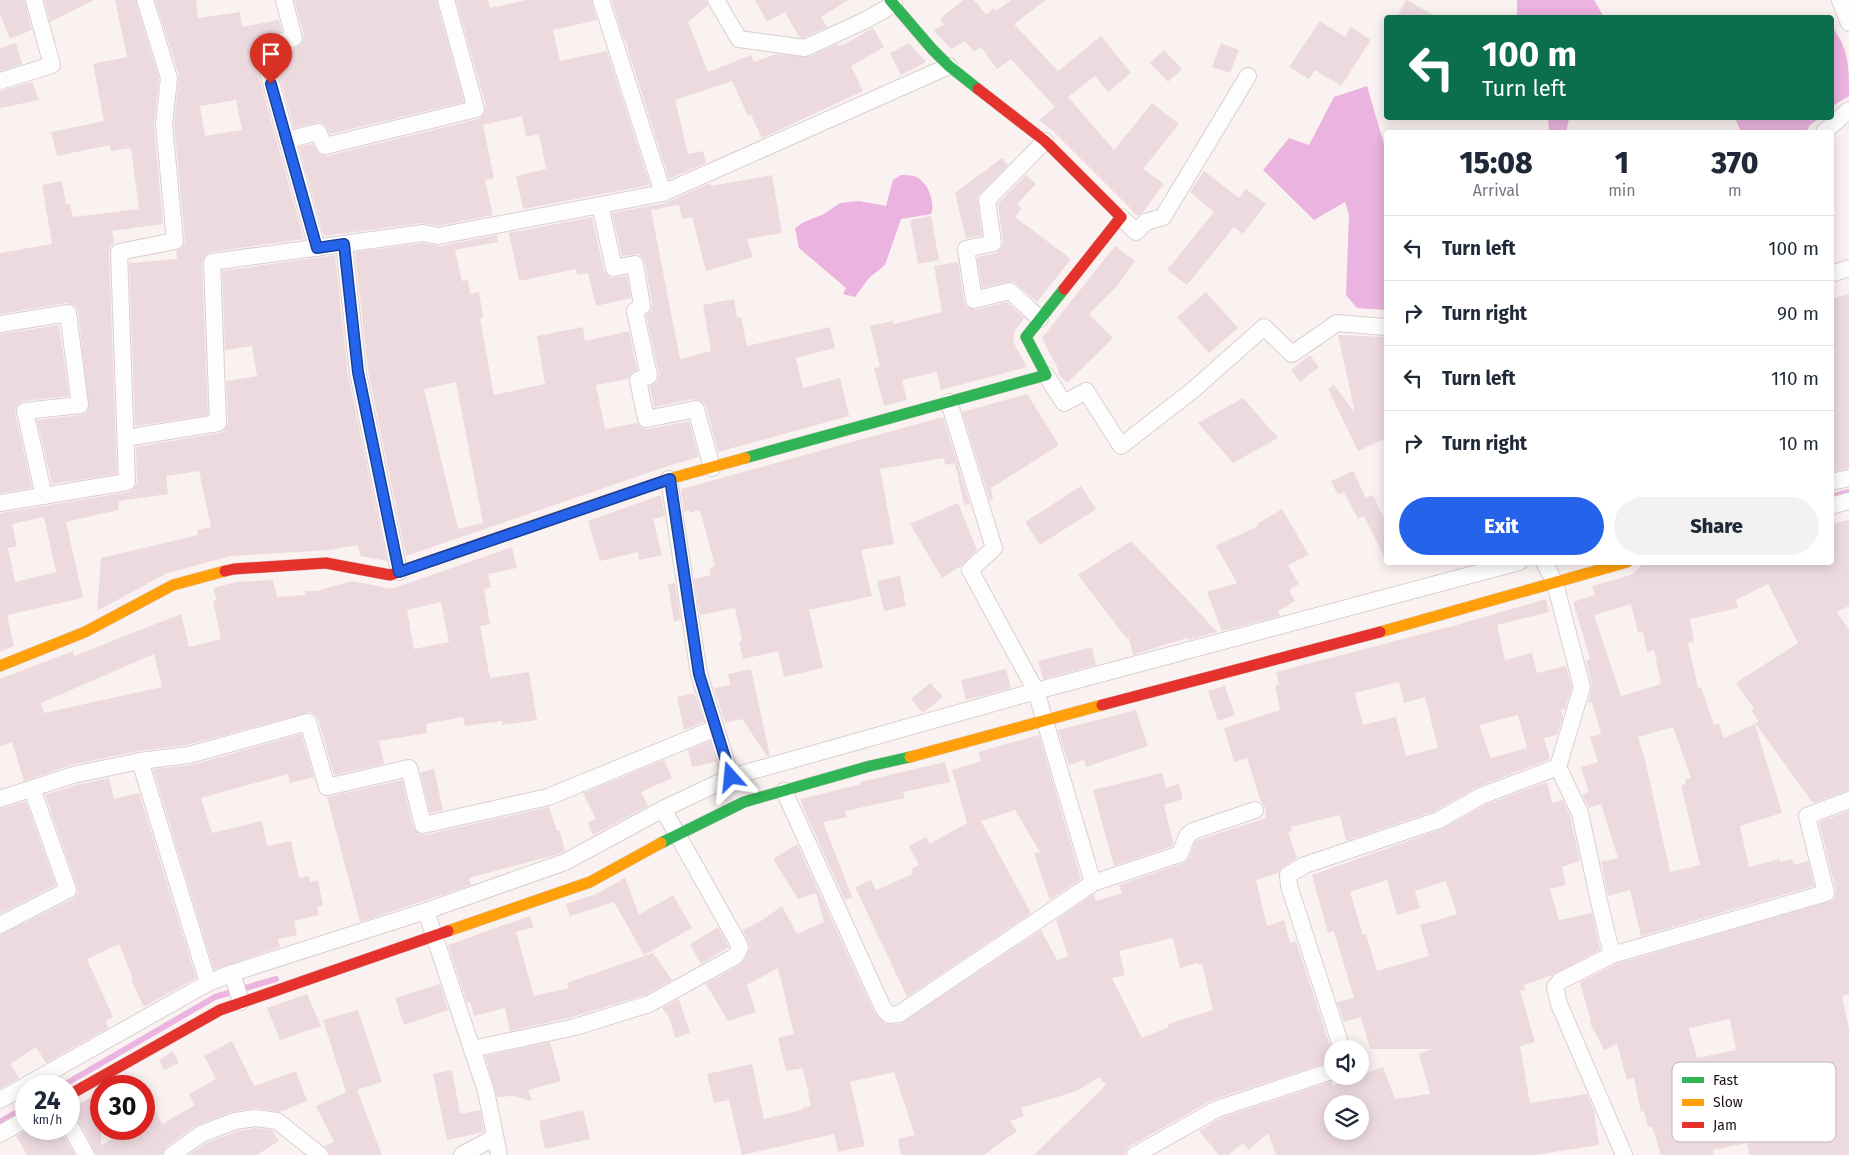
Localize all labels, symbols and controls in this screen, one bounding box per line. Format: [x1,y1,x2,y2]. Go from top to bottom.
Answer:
pin [250,33,292,84]
text: 100 m [1482,33,1577,75]
icon: left [1399,35,1464,100]
icon: arrive [257,40,285,68]
text: Turn left [1482,75,1566,102]
text: 15:08 [1459,145,1533,181]
text: 1 [1615,145,1629,181]
text: 370 [1711,145,1759,181]
text: Arrival [1473,181,1520,200]
text: min [1608,181,1636,200]
text: m [1728,181,1742,200]
icon: left [1399,234,1427,262]
text: Turn left [1442,237,1516,260]
text: 100 m [1768,237,1819,260]
icon: right [1399,299,1427,327]
text: Turn right [1442,302,1527,325]
text: 90 m [1777,302,1819,325]
icon: left [1399,364,1427,392]
text: Turn left [1442,367,1516,390]
text: 110 m [1771,367,1819,390]
icon: right [1399,429,1427,457]
text: Turn right [1442,432,1527,455]
text: 10 m [1779,432,1819,455]
button: Exit [1399,497,1604,555]
button: Share [1614,497,1819,555]
position arrow [704,750,756,802]
map controls [1324,1040,1369,1140]
button: sound [1324,1040,1369,1085]
legend [1672,1062,1836,1142]
text: Fast [1713,1072,1739,1089]
speed limit sign: 30 [90,1075,155,1140]
text: 24 [34,1086,61,1116]
text: Slow [1713,1094,1743,1111]
button: layers [1324,1095,1369,1140]
text: km/h [33,1113,62,1127]
text: Jam [1713,1117,1737,1134]

